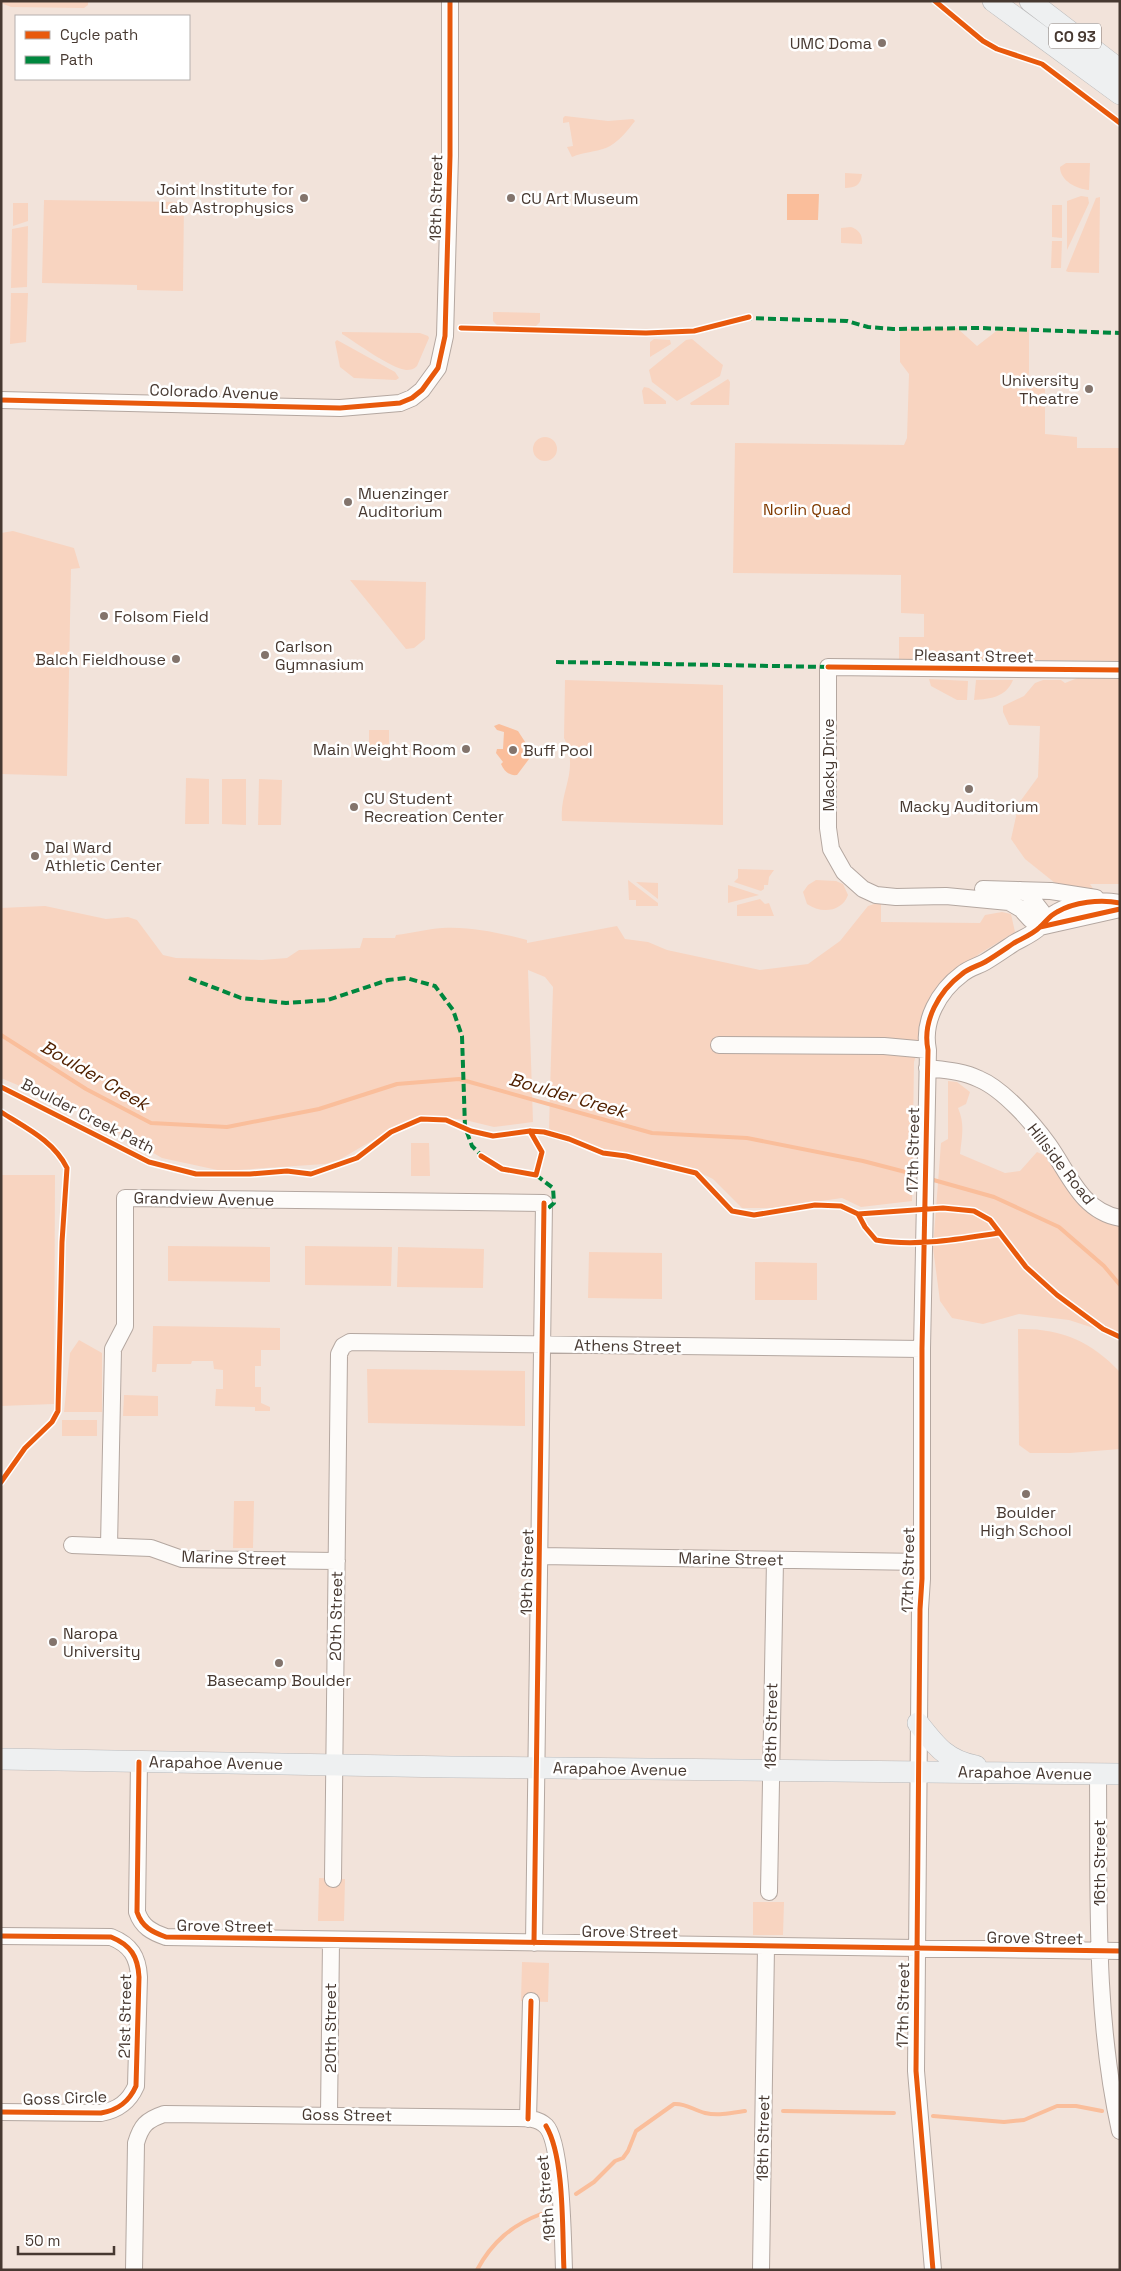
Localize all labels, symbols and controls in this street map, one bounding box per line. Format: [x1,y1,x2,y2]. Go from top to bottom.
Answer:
legend [15,15,190,80]
road number: CO 93 [1049,24,1101,48]
text: Cycle path [60,25,138,44]
place label: UMC Doma [790,33,872,54]
marker: UMC Doma [876,37,888,49]
text: Path [60,50,93,69]
street label: 18th Street [425,154,447,242]
place label: Joint Institute for Lab Astrophysics [156,179,294,218]
place label: CU Art Museum [521,188,639,209]
marker: Joint Institute for Lab Astrophysics [298,192,310,204]
marker: CU Art Museum [505,192,517,204]
place label: University Theatre [1001,370,1079,409]
street label: Colorado Avenue [149,379,279,405]
marker: University Theatre [1083,383,1095,395]
place label: Muenzinger Auditorium [358,483,449,522]
marker: Muenzinger Auditorium [342,496,354,508]
park label: Norlin Quad [763,499,851,520]
place label: Folsom Field [114,606,209,627]
marker: Folsom Field [98,610,110,622]
place label: Carlson Gymnasium [275,636,364,675]
street label: Pleasant Street [914,644,1034,668]
place label: Balch Fieldhouse [35,649,166,670]
marker: Carlson Gymnasium [259,649,271,661]
marker: Balch Fieldhouse [170,653,182,665]
street label: Macky Drive [818,718,839,812]
place label: Main Weight Room [313,739,456,760]
place label: Buff Pool [523,740,593,761]
marker: Main Weight Room [460,743,472,755]
marker: Buff Pool [507,744,519,756]
marker: Macky Auditorium [963,783,975,795]
place label: CU Student Recreation Center [364,788,504,827]
place label: Macky Auditorium [899,796,1039,817]
marker: CU Student Recreation Center [348,801,360,813]
place label: Dal Ward Athletic Center [45,837,162,876]
marker: Dal Ward Athletic Center [29,850,41,862]
water label: Boulder Creek [37,1035,155,1116]
water label: Boulder Creek [507,1067,632,1123]
street label: Boulder Creek Path [18,1073,158,1159]
street label: 17th Street [902,1107,924,1193]
street label: Hillside Road [1023,1119,1099,1209]
street label: Grandview Avenue [133,1187,275,1211]
street label: Athens Street [574,1335,682,1357]
marker: Boulder High School [1020,1488,1032,1500]
place label: Boulder High School [980,1502,1072,1541]
street label: 17th Street [897,1527,919,1613]
street label: 19th Street [516,1528,538,1616]
street label: Marine Street [181,1546,287,1570]
street label: Marine Street [678,1548,784,1570]
street label: 20th Street [325,1571,347,1661]
place label: Naropa University [63,1623,141,1662]
marker: Naropa University [47,1636,59,1648]
marker: Basecamp Boulder [273,1657,285,1669]
place label: Basecamp Boulder [207,1670,351,1691]
street label: 18th Street [760,1682,782,1770]
street label: Arapahoe Avenue [149,1751,283,1775]
street label: Arapahoe Avenue [553,1757,687,1781]
street label: Arapahoe Avenue [958,1761,1092,1785]
street label: 16th Street [1089,1820,1110,1906]
street label: Grove Street [177,1915,273,1937]
street label: Grove Street [582,1921,678,1943]
street label: Grove Street [987,1927,1083,1949]
street label: 17th Street [892,1962,914,2048]
street label: 21st Street [114,1973,136,2059]
street label: 20th Street [320,1983,341,2073]
street label: Goss Circle [22,2086,108,2110]
street label: 18th Street [752,2094,774,2182]
street label: Goss Street [302,2104,392,2126]
street label: 19th Street [532,2154,560,2242]
scale bar [18,2224,114,2256]
text: 50 m [25,2231,60,2250]

